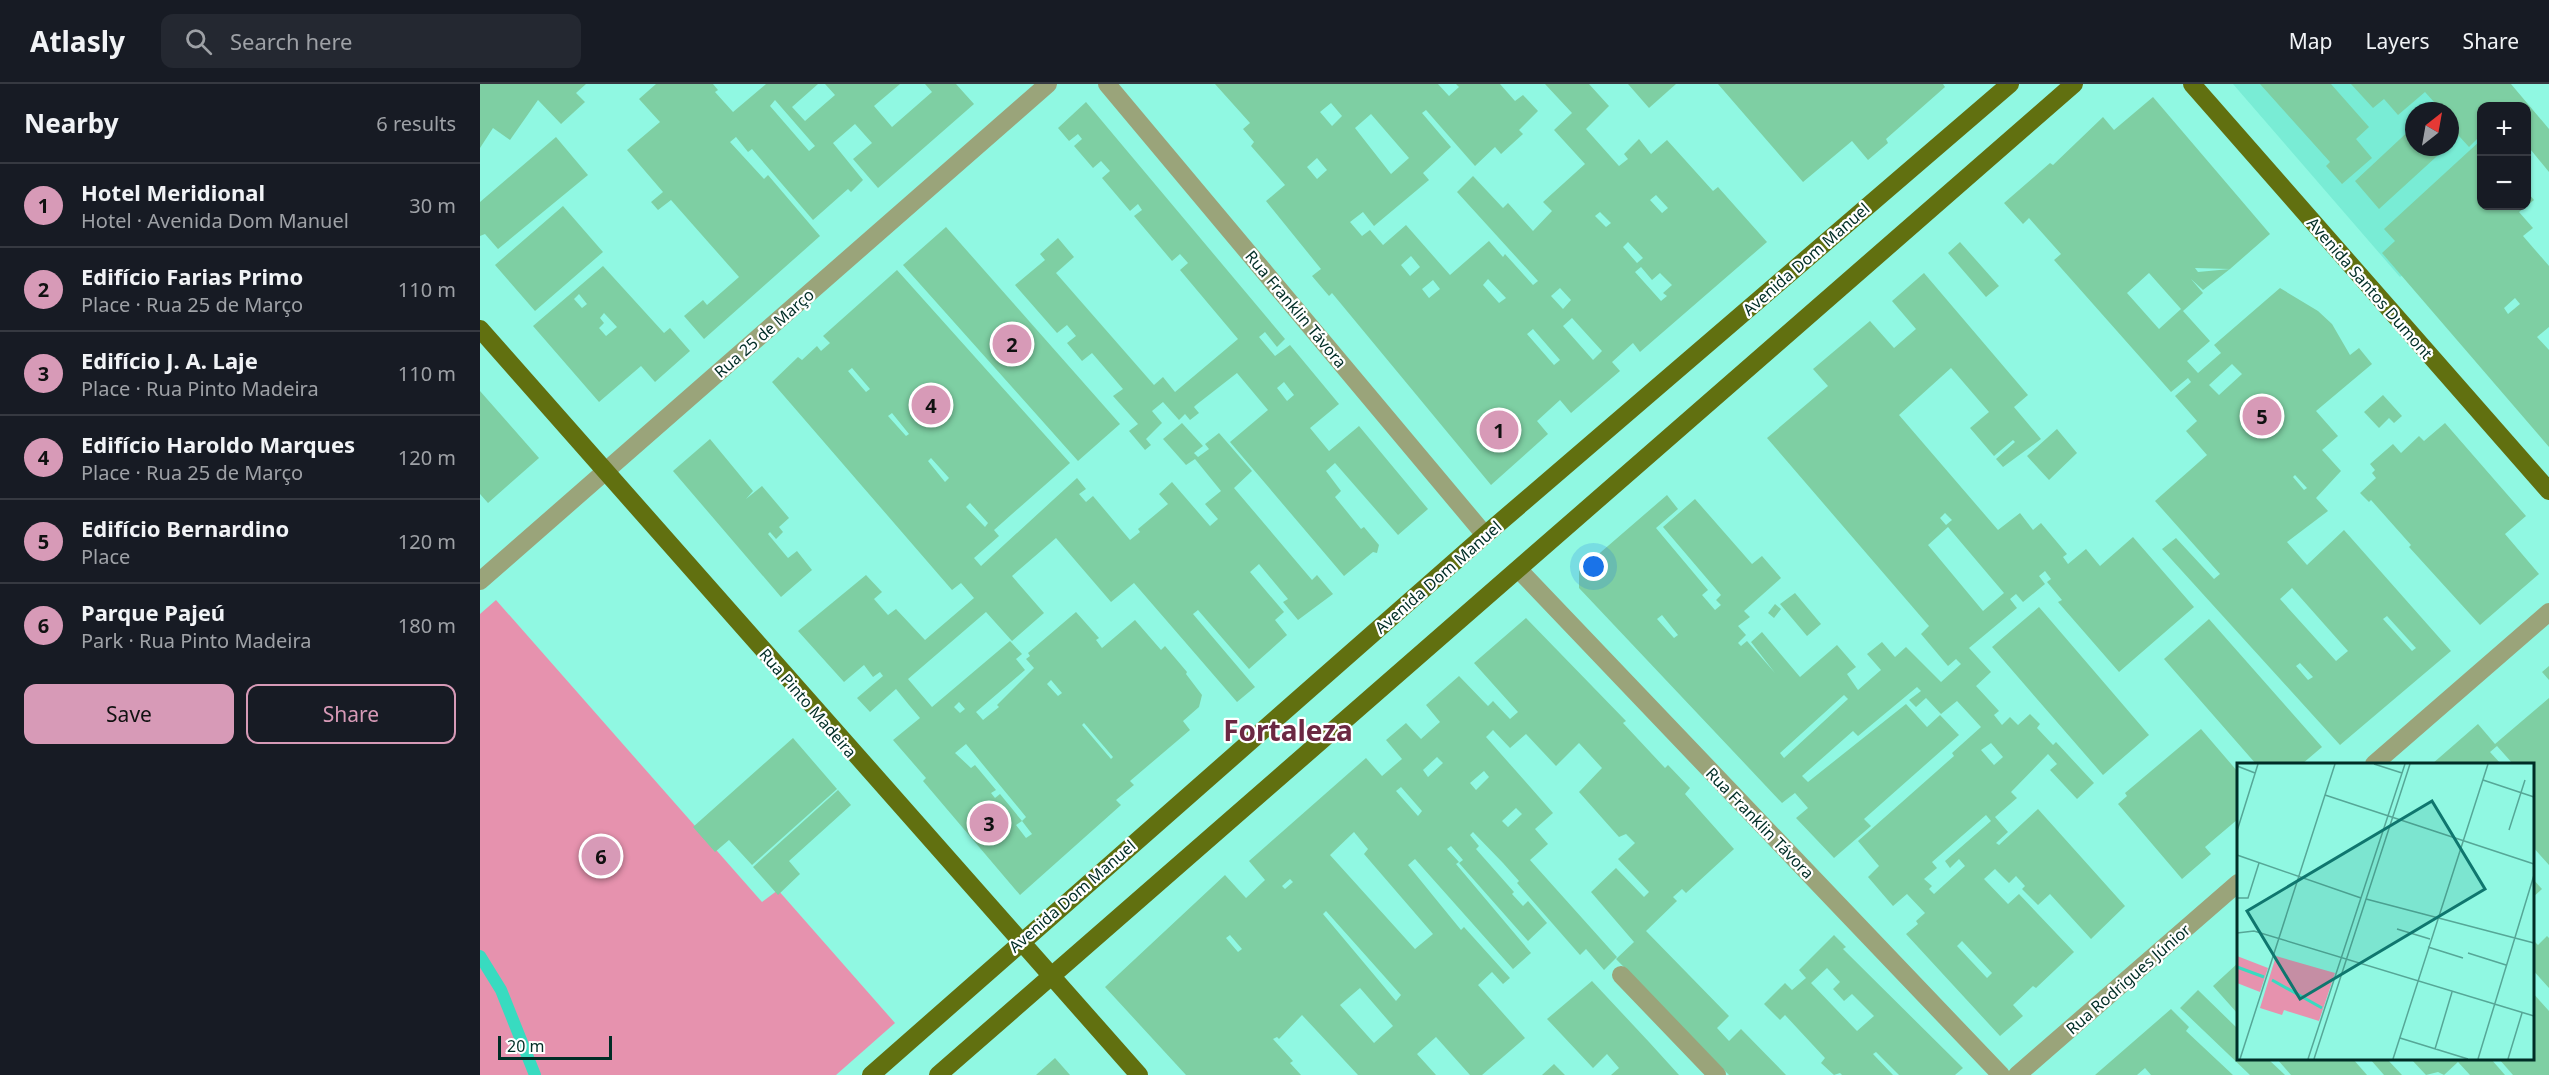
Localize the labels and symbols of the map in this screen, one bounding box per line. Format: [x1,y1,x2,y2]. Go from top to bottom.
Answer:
north arrow [2405,102,2459,156]
street label: Avenida Dom Manuel [1738,198,1874,320]
street label: Avenida Santos Dumont [2302,212,2438,364]
street label: Rua Franklin Távora [1240,246,1352,372]
street label: Rua 25 de Março [709,283,819,383]
pin: 2 [992,322,1032,366]
pin: 4 [912,382,950,428]
pin: 5 [2242,394,2282,438]
pin: 1 [1480,408,1518,452]
street label: Avenida Dom Manuel [1370,516,1506,638]
your location [1579,552,1608,581]
street label: Rua Pinto Madeira [754,644,862,762]
district label: Fortaleza [1223,711,1353,749]
street label: Rua Franklin Távora [1701,763,1819,883]
inset map [2237,763,2534,1060]
pin: 3 [970,800,1008,846]
pin: 6 [582,834,620,878]
street label: Avenida Dom Manuel [1004,835,1140,957]
street label: Rua Rodrigues Júnior [2061,919,2195,1039]
scale bar [498,1033,612,1060]

